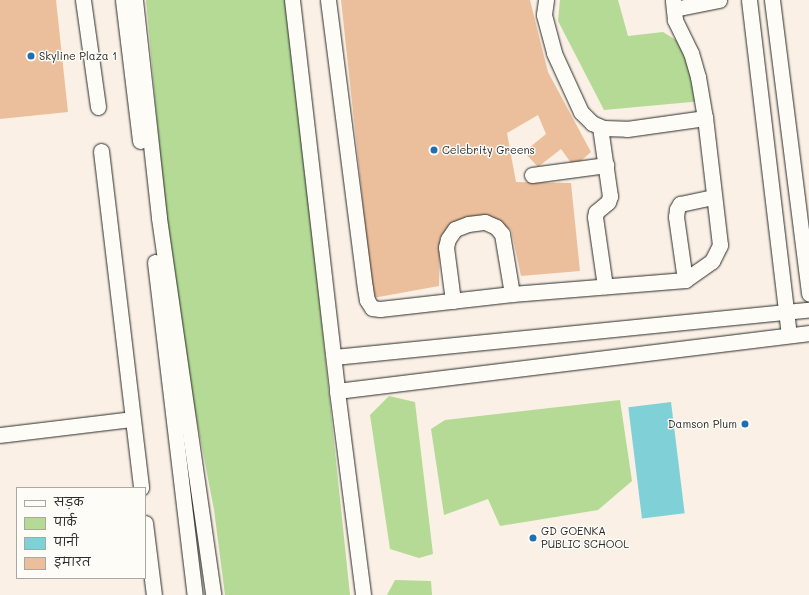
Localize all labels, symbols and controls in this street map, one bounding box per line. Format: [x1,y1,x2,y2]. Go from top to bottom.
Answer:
place label: Skyline Plaza 1 [39,49,117,63]
marker: Skyline Plaza 1 [26,51,36,61]
place label: Celebrity Greens [442,143,535,157]
marker: Celebrity Greens [429,145,439,155]
place label: Damson Plum [668,417,737,431]
marker: Damson Plum [740,419,750,429]
legend [16,487,146,579]
text: सड़क [54,493,84,509]
text: पार्क [54,513,77,529]
place label: GD GOENKA PUBLIC SCHOOL [541,525,629,551]
text: पानी [54,533,79,549]
marker: GD GOENKA PUBLIC SCHOOL [528,533,538,543]
text: इमारत [54,553,91,569]

